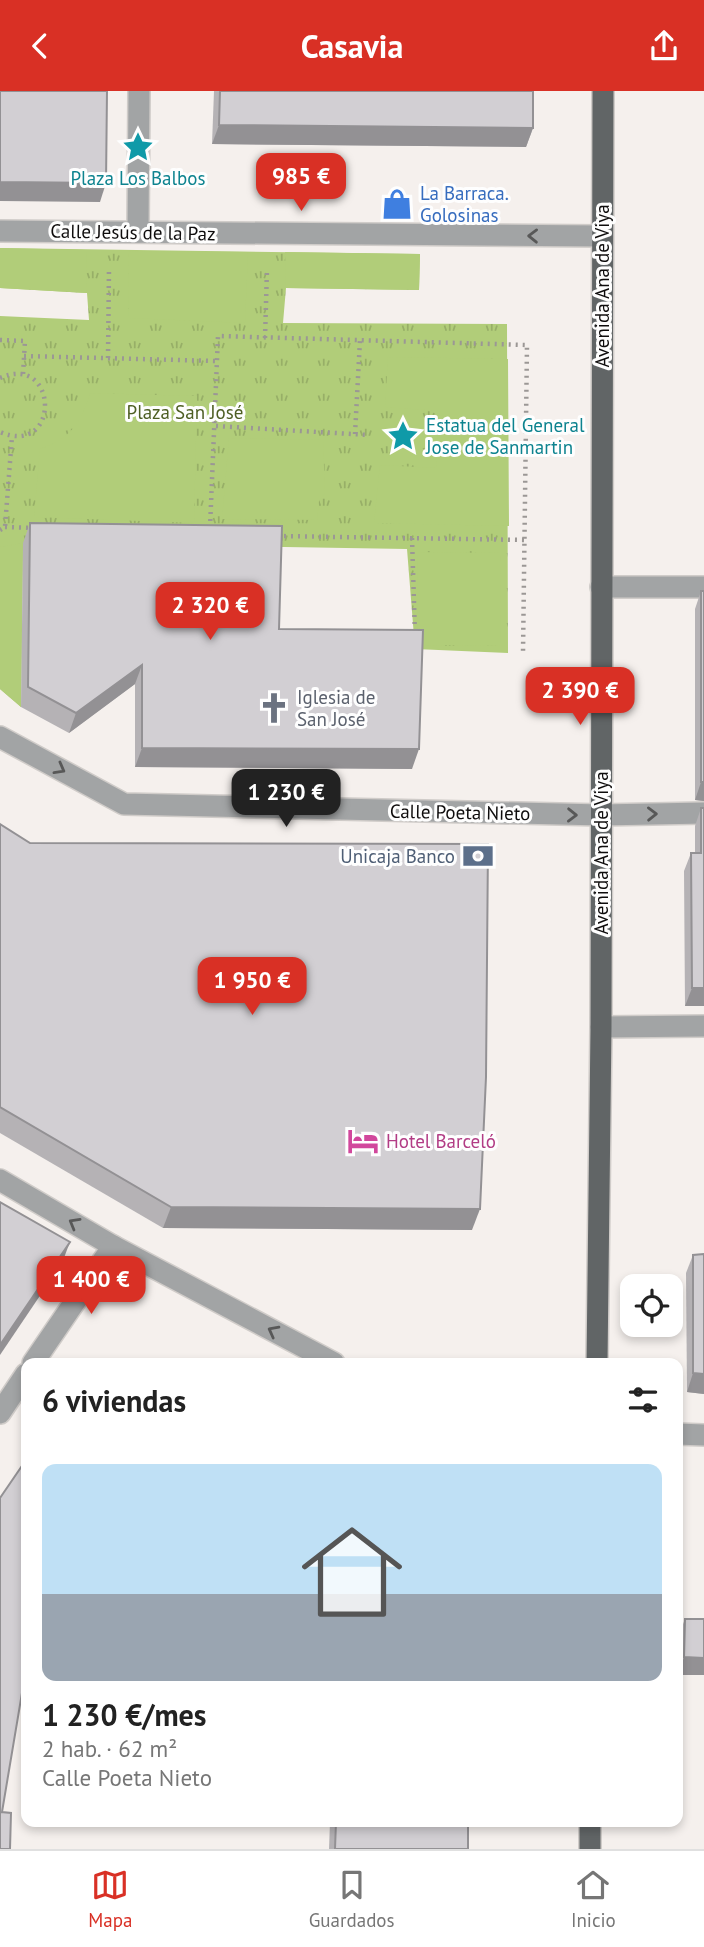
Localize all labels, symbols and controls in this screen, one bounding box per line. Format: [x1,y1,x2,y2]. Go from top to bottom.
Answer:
text: Casavia [301,25,403,67]
icon: back [21,27,59,65]
icon: share [645,27,683,65]
place icon: Plaza Los Balbos [121,130,155,164]
pin: 985 € [252,153,350,213]
text: 985 € [272,161,330,190]
place label: Plaza Los Balbos [70,166,206,190]
place label: La Barraca. Golosinas [420,181,509,227]
shop icon: La Barraca. Golosinas [380,187,414,221]
street label: Avenida Ana de Viya [590,204,614,368]
street label: Calle Jesús de la Paz [50,219,216,245]
one-way arrow [528,228,538,244]
park label: Plaza San José [127,400,243,424]
place label: Estatua del General Jose de Sanmartin [425,413,585,459]
place icon: Estatua del General Jose de Sanmartin [386,419,420,453]
pin: 2 320 € [145,582,275,642]
text: 2 320 € [172,590,248,619]
pin: 2 390 € [515,667,645,727]
text: 2 390 € [542,675,618,704]
place label: Iglesia de San José [297,685,375,731]
church icon: Iglesia de San José [257,691,291,725]
one-way arrow [53,761,65,774]
pin: 1 230 € [221,769,351,829]
street label: Avenida Ana de Viya [589,771,613,935]
text: 1 230 € [248,777,324,806]
street label: Calle Poeta Nieto [390,799,530,825]
one-way arrow [648,806,658,822]
one-way arrow [567,807,578,822]
bank icon: Unicaja Banco [461,839,495,873]
place label: Unicaja Banco [340,844,455,868]
pin: 1 950 € [187,957,317,1017]
text: 1 950 € [214,965,290,994]
hotel icon: Hotel Barceló [346,1124,380,1158]
place label: Hotel Barceló [386,1129,496,1153]
one-way arrow [68,1218,81,1231]
pin: 1 400 € [26,1257,156,1316]
text: 1 400 € [53,1264,129,1293]
map controls [620,1274,683,1337]
button: locate [620,1274,683,1337]
one-way arrow [268,1326,281,1339]
text: 6 viviendas [42,1381,186,1420]
icon: filters [624,1381,662,1419]
icon: home [289,1509,415,1635]
text: 1 230 €/mes [42,1695,207,1734]
text: 2 hab. · 62 m² [42,1734,177,1763]
text: Calle Poeta Nieto [42,1763,212,1792]
tab: Mapa [88,1866,132,1932]
tab: Guardados [309,1866,395,1932]
tab: Inicio [571,1866,616,1932]

